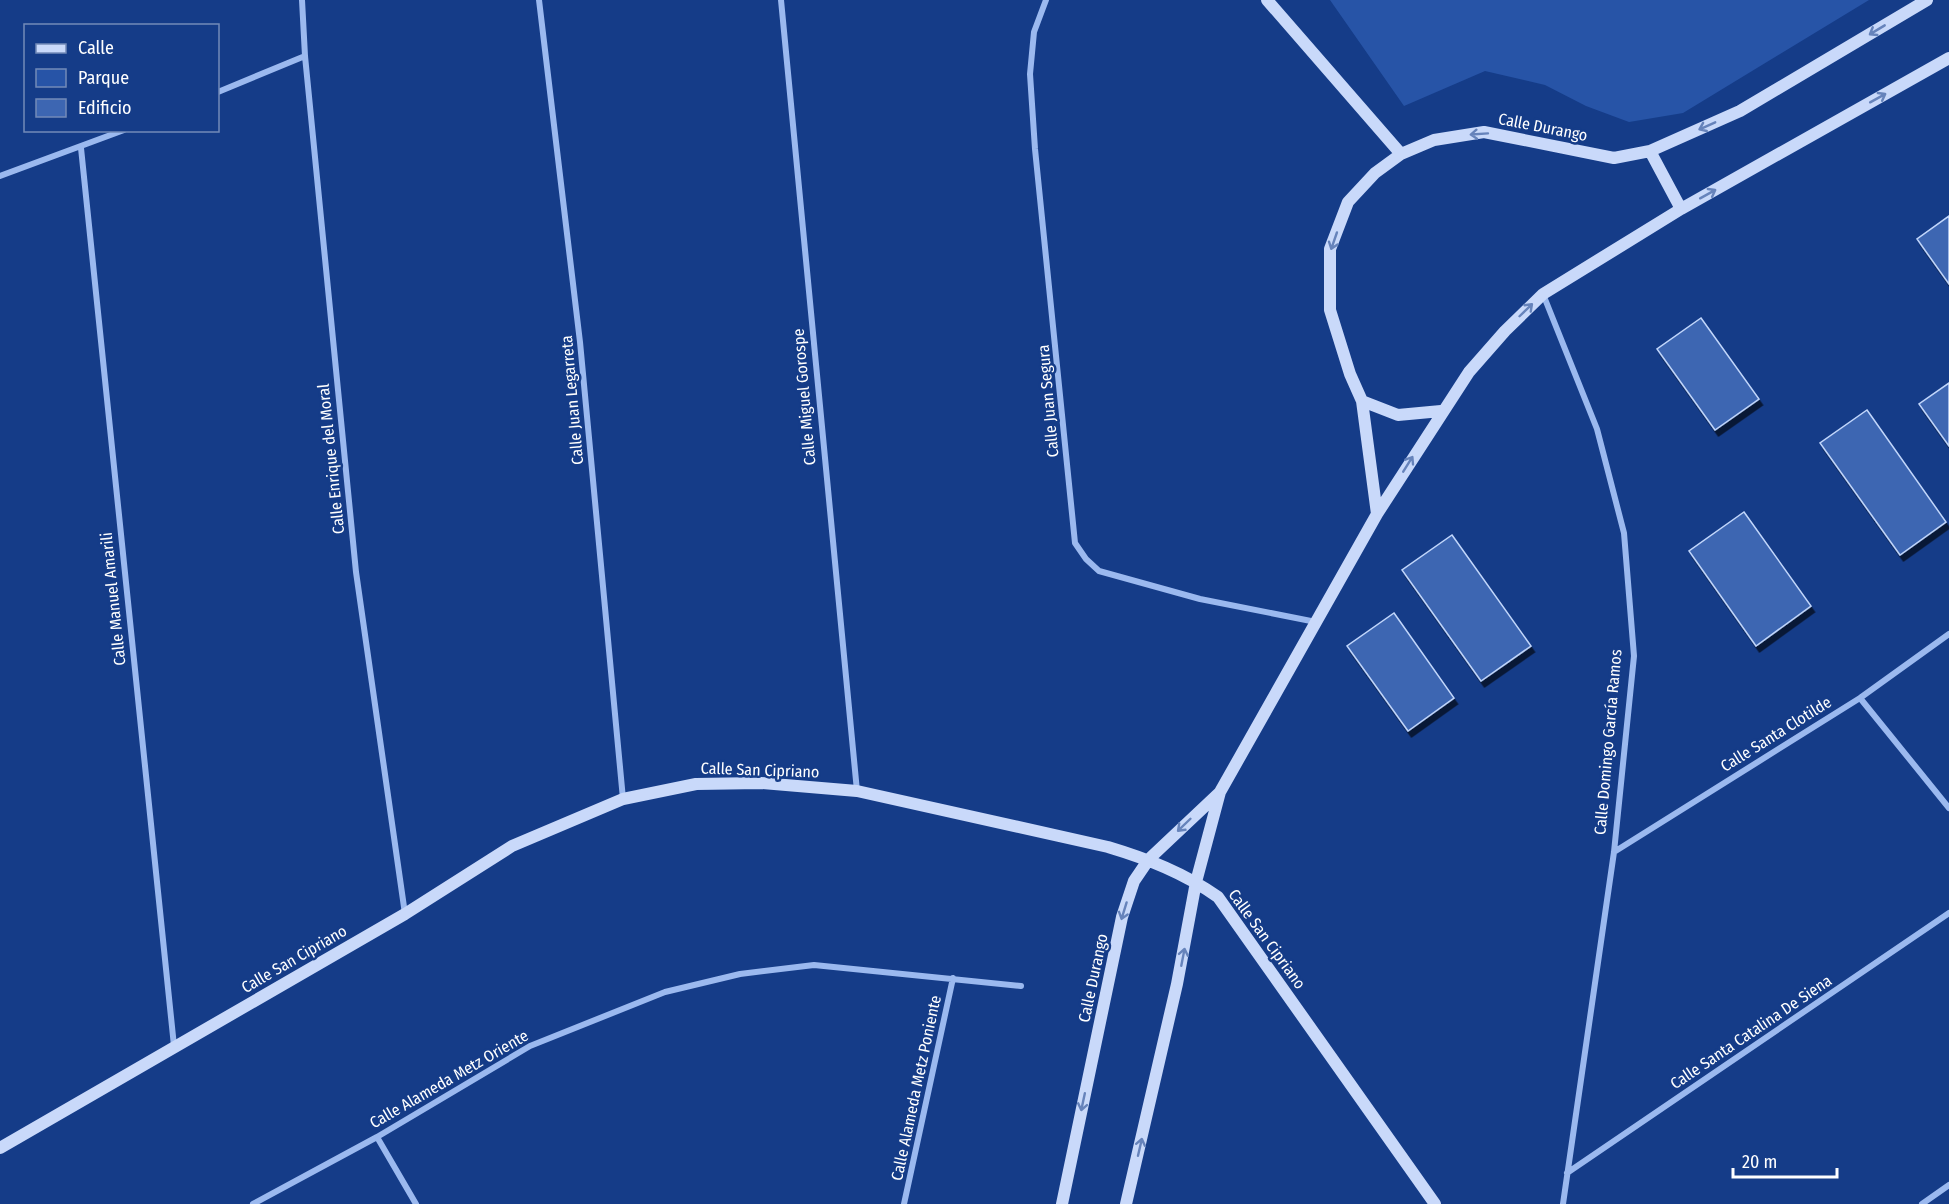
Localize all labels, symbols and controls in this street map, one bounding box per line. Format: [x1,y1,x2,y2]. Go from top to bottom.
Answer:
legend [24,24,219,132]
one-way arrow [1869,24,1886,36]
text: Calle [78,37,114,59]
text: Parque [78,67,129,89]
one-way arrow [1869,92,1886,104]
text: Edificio [78,97,131,119]
street label: Calle Durango [1497,109,1589,145]
one-way arrow [1699,121,1717,132]
one-way arrow [1470,128,1489,139]
one-way arrow [1698,188,1716,199]
one-way arrow [1327,231,1338,250]
one-way arrow [1519,302,1534,317]
street label: Calle Miguel Gorospe [789,328,819,466]
street label: Calle Juan Legarreta [557,334,587,465]
street label: Calle Juan Segura [1034,344,1062,458]
street label: Calle Enrique del Moral [314,383,348,535]
one-way arrow [1403,456,1415,473]
street label: Calle Manuel Amarili [97,531,129,667]
street label: Calle Domingo García Ramos [1590,648,1626,836]
street label: Calle Santa Clotilde [1717,692,1835,776]
street label: Calle San Cipriano [700,758,820,782]
one-way arrow [1177,818,1192,833]
street label: Calle San Cipriano [1224,885,1310,993]
one-way arrow [1118,901,1129,920]
street label: Calle San Cipriano [238,921,350,997]
street label: Calle Durango [1074,932,1112,1024]
one-way arrow [1178,948,1189,967]
street label: Calle Santa Catalina De Siena [1667,971,1835,1093]
street label: Calle Alameda Metz Poniente [887,993,945,1182]
street label: Calle Alameda Metz Oriente [366,1026,532,1132]
one-way arrow [1077,1092,1088,1111]
one-way arrow [1134,1138,1146,1157]
scale bar [1733,1141,1836,1179]
text: 20 m [1742,1151,1777,1173]

